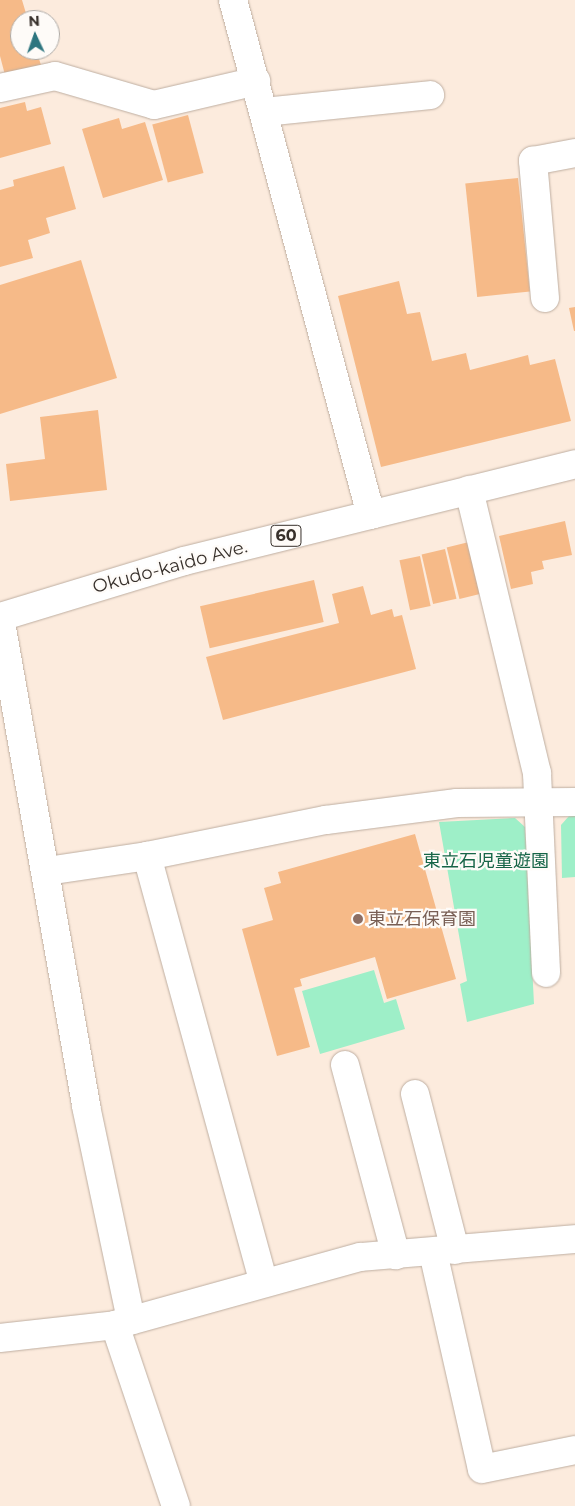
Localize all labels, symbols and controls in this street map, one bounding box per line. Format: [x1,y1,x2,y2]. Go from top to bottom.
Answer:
north arrow [10,10,60,60]
text: N [28,12,40,30]
road number: 60 [270,522,302,550]
street label: Okudo-kaido Ave. [90,536,250,598]
park label: 東立石児童遊園 [423,850,549,872]
place label: 東立石保育園 [368,908,476,930]
marker: 東立石保育園 [352,913,364,925]

